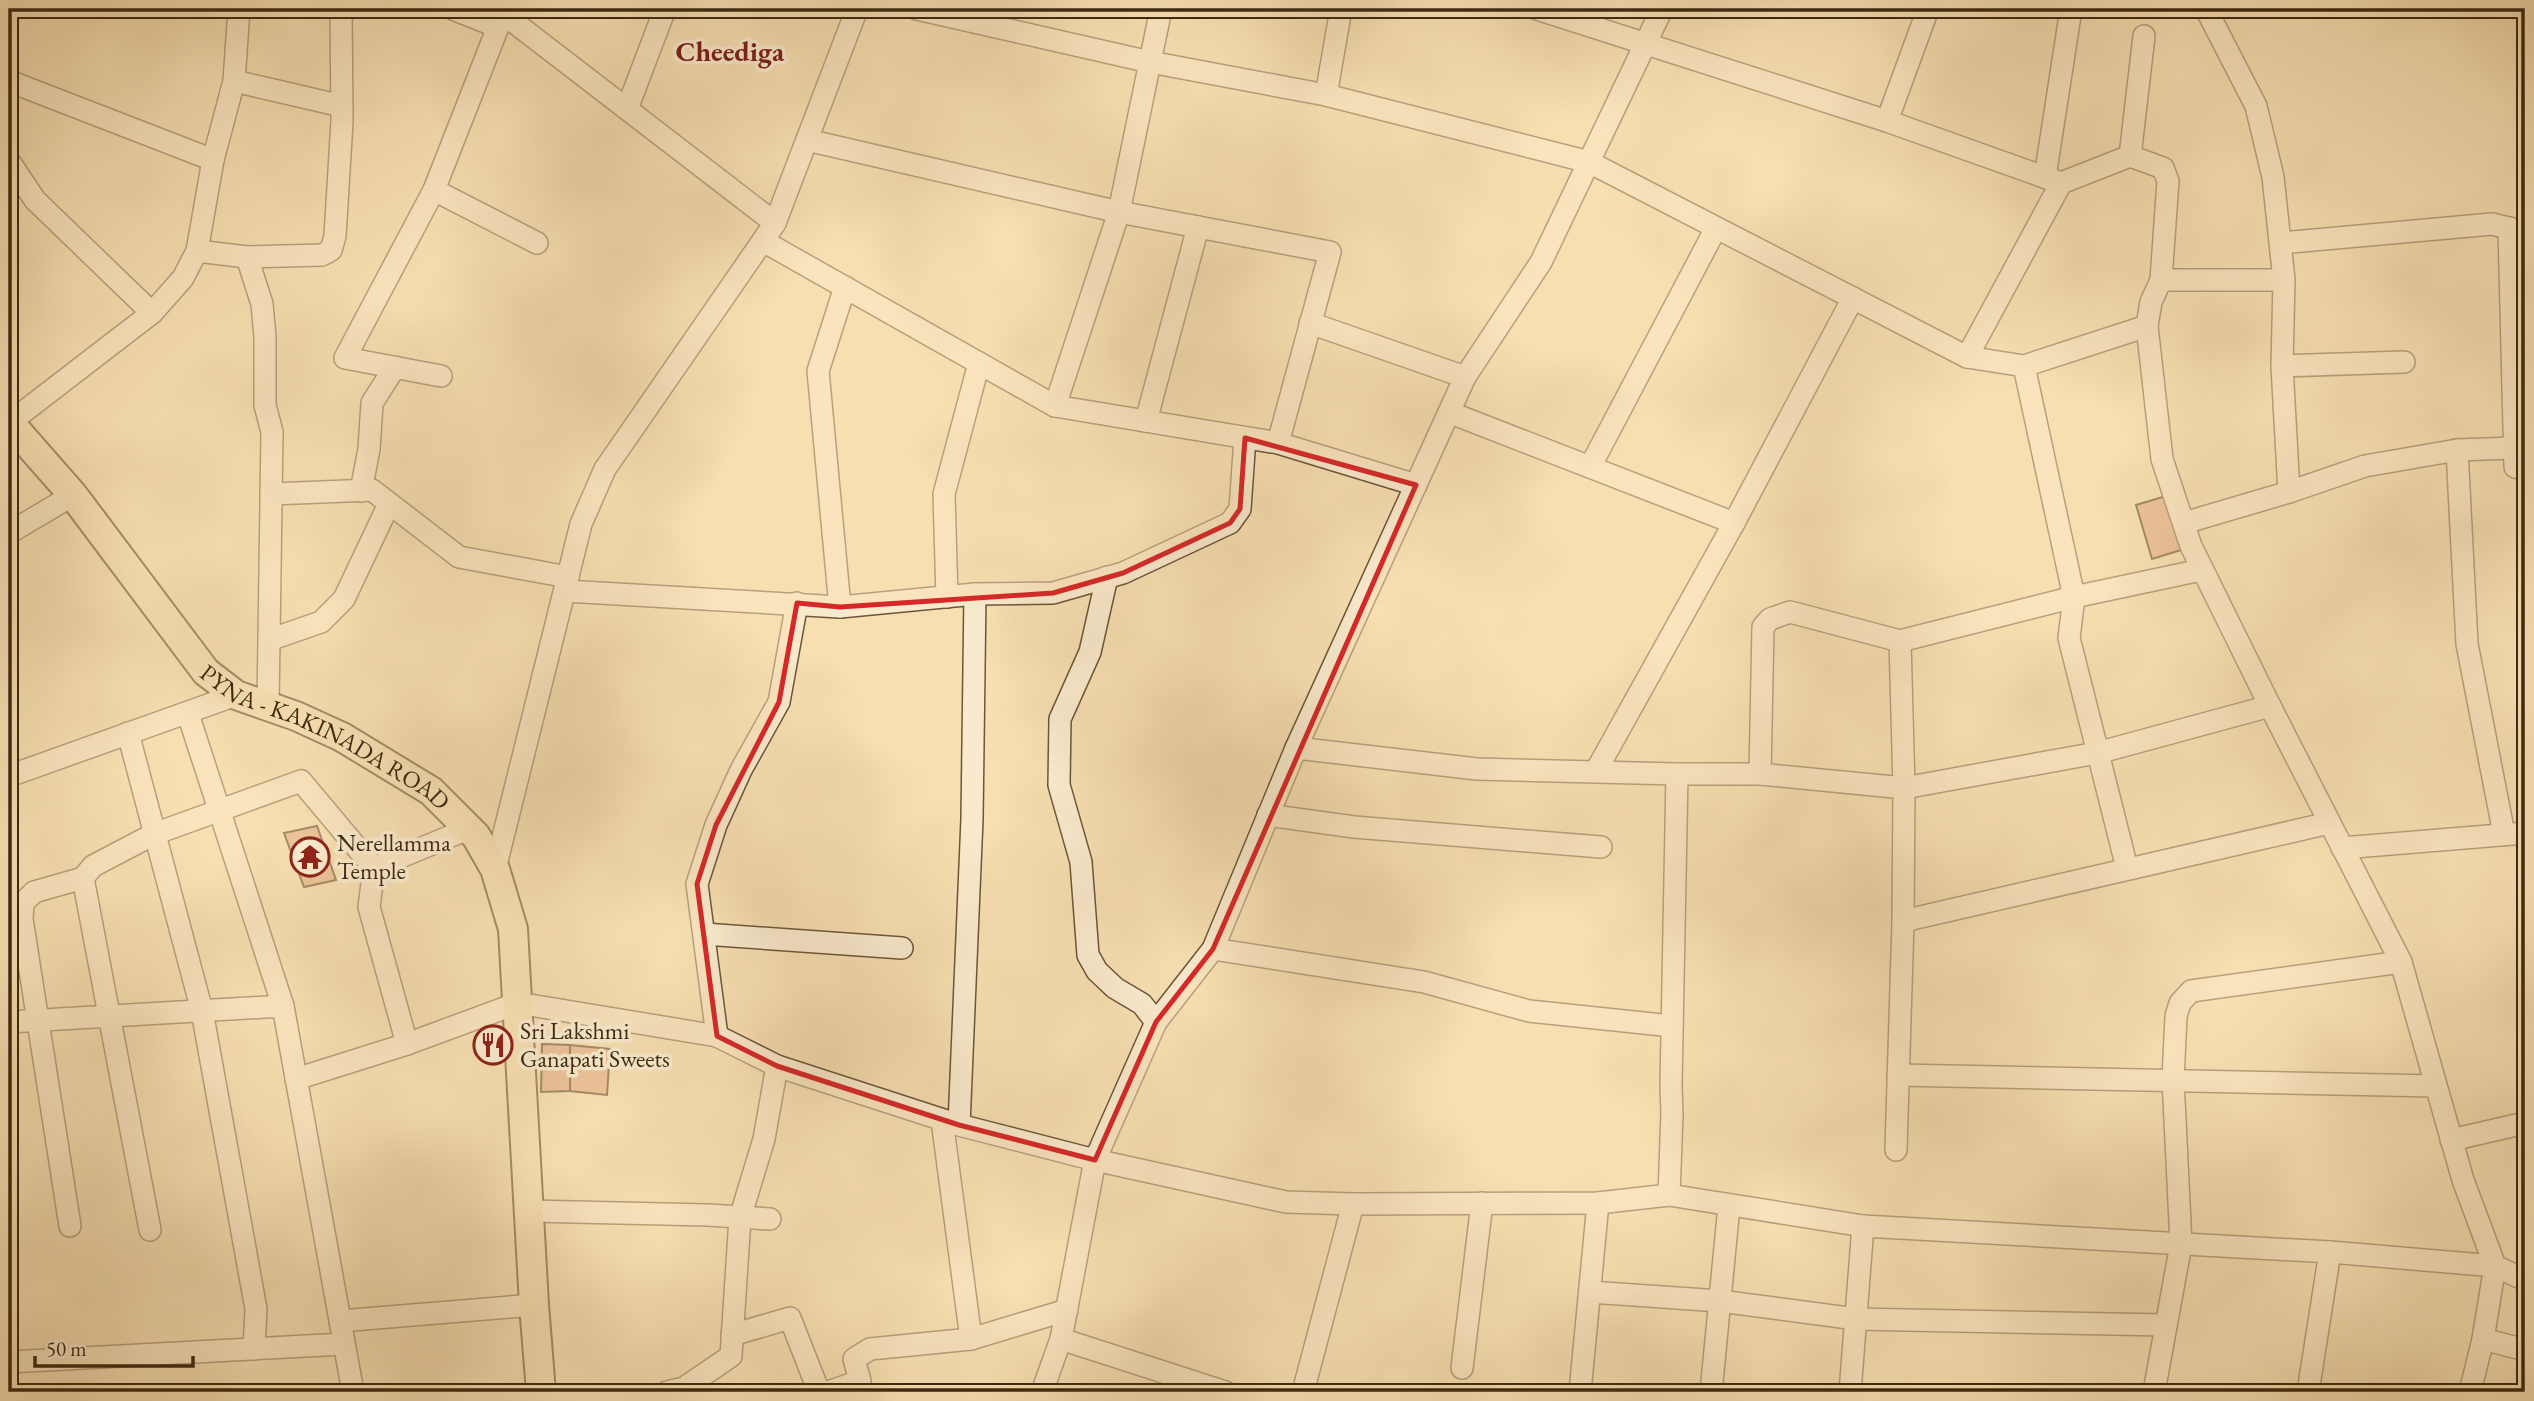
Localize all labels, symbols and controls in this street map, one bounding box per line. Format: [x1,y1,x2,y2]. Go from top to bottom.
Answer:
district label: Cheediga [676,33,785,69]
street label: PYNA - KAKINADA ROAD [194,657,457,816]
place label: Nerellamma Temple [337,827,451,886]
temple icon: Nerellamma Temple [289,836,331,878]
place label: Sri Lakshmi Ganapati Sweets [520,1015,670,1074]
restaurant icon: Sri Lakshmi Ganapati Sweets [472,1024,514,1066]
scale bar [35,1324,192,1368]
text: 50 m [46,1335,87,1362]

